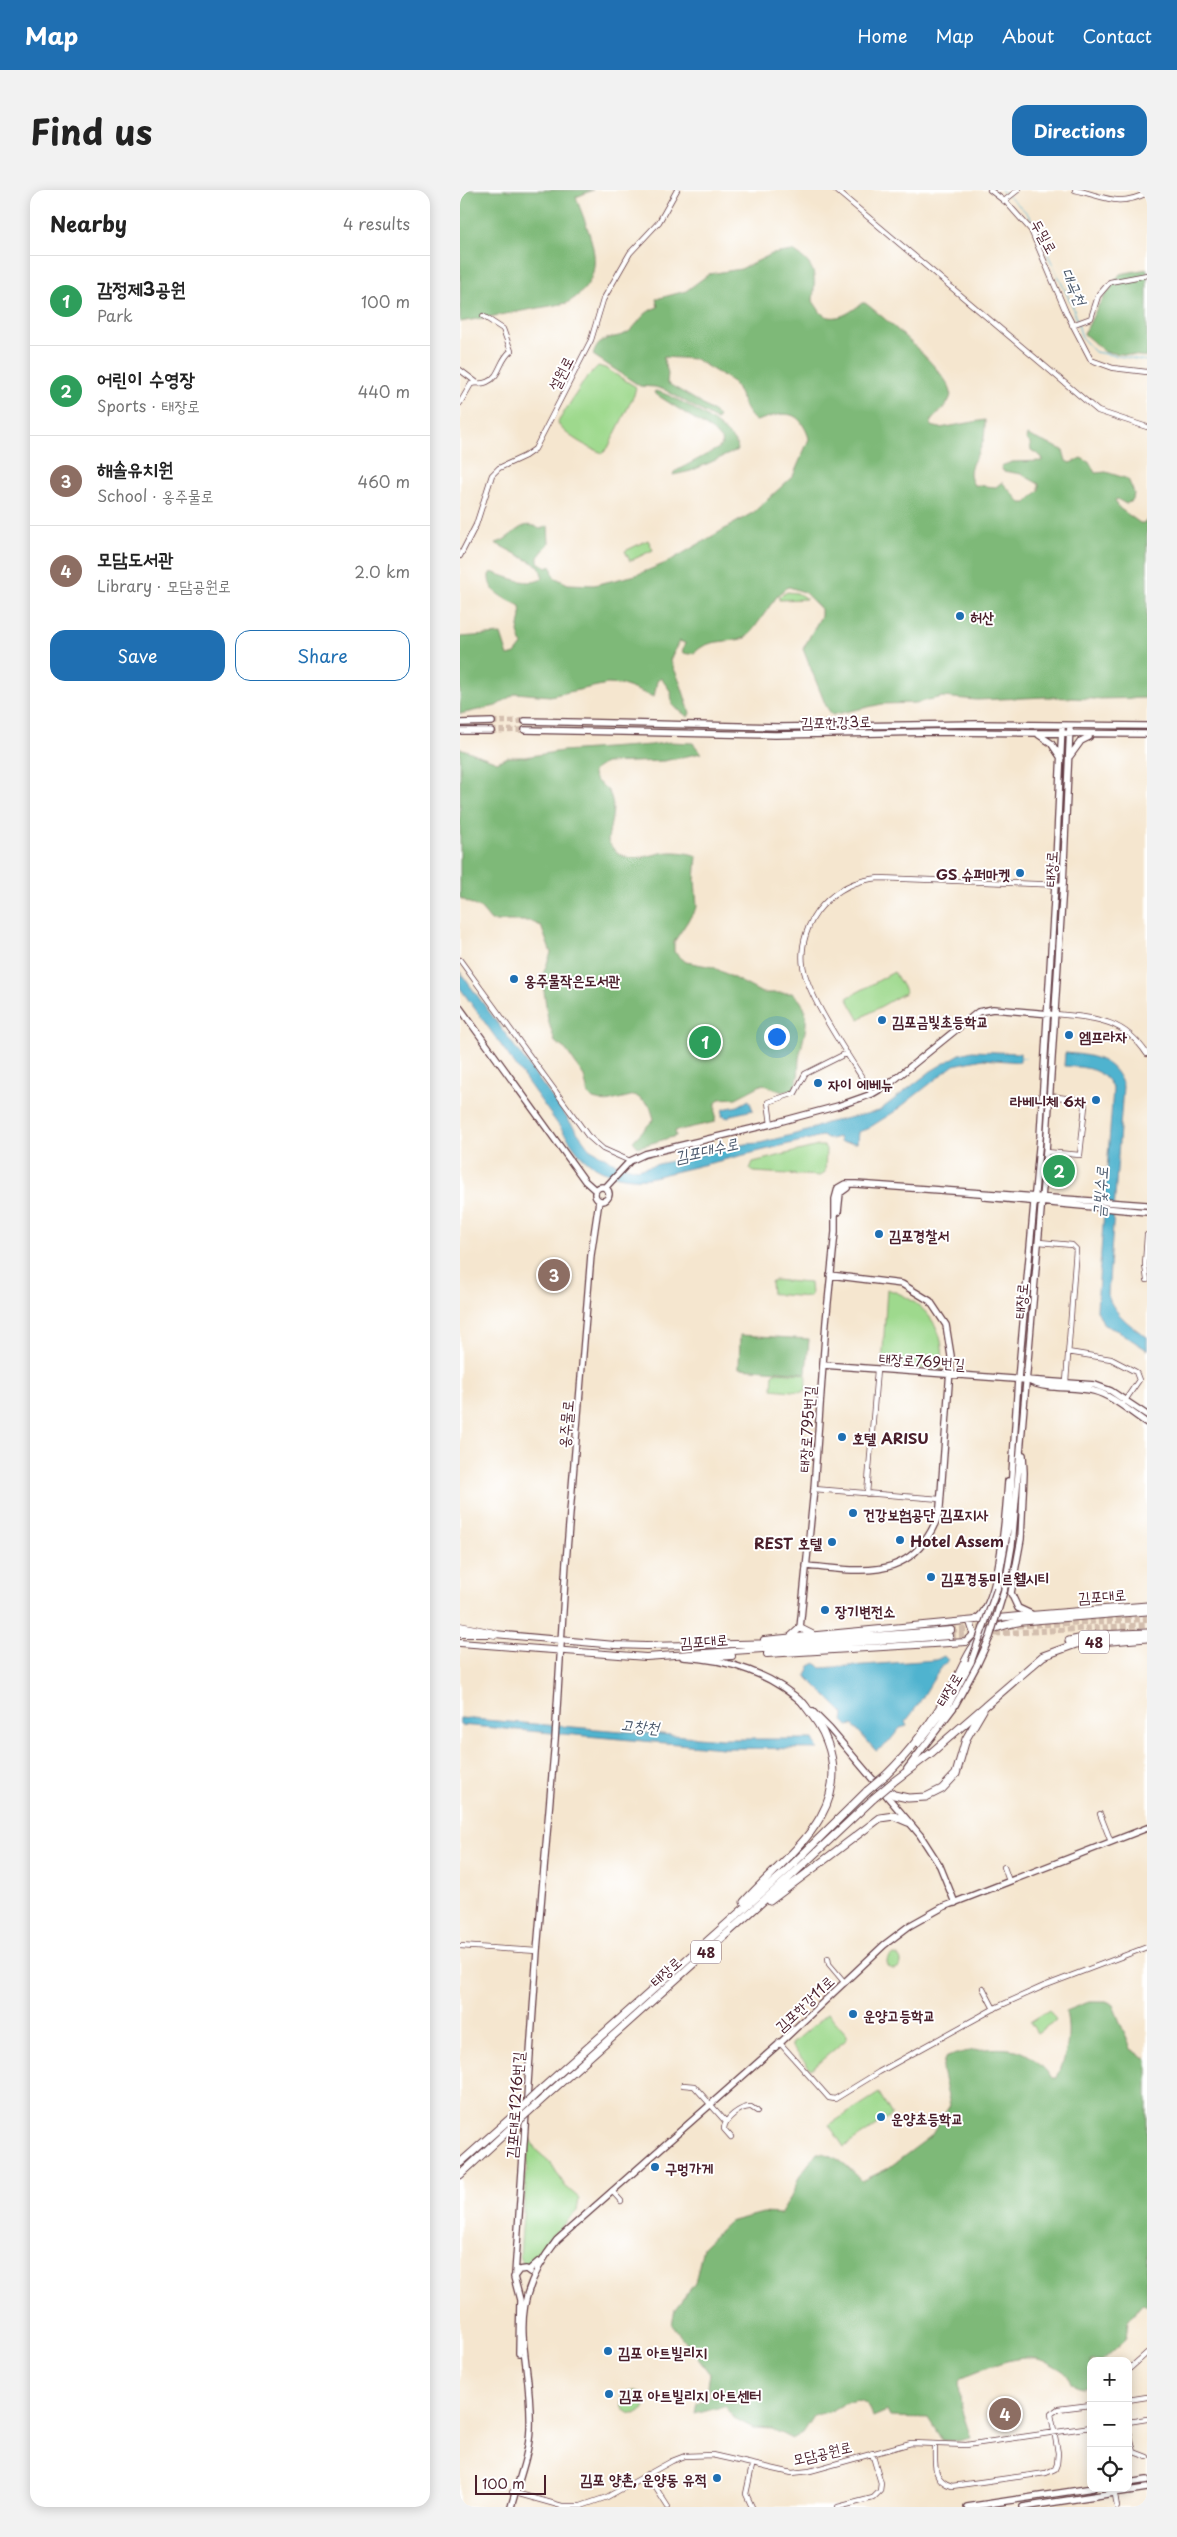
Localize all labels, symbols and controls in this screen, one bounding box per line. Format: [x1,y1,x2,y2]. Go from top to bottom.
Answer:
text: Map [25,17,78,53]
text: Home [857,22,907,49]
text: Map [935,22,974,49]
text: About [1002,22,1054,49]
text: Contact [1082,22,1152,49]
text: Find us [30,104,152,157]
button: Directions [1012,105,1147,156]
text: Nearby [50,207,127,239]
text: 4 results [343,211,410,235]
street label: 두밀로 [1026,215,1064,257]
water label: 대곡천 [1056,263,1095,310]
text: 감정제3공원 [97,274,186,302]
text: 1 [62,289,70,313]
text: 100 m [361,289,410,313]
text: Park [97,303,133,327]
street label: 설원로 [542,352,578,394]
text: 어린이 수영장 [97,364,195,392]
text: 2 [60,379,72,403]
text: 440 m [358,379,410,403]
text: Sports · 태장로 [97,393,200,417]
text: 해솔유치원 [97,454,173,482]
text: 3 [61,469,71,493]
text: 460 m [358,469,410,493]
text: School · 옹주물로 [97,483,214,507]
text: 모담도서관 [97,544,173,572]
text: 4 [61,559,71,583]
text: 2.0 km [354,559,410,583]
text: Library · 모담공원로 [97,573,231,597]
place label: 허산 [970,605,994,628]
marker: 허산 [954,610,966,622]
button: Save [50,630,225,681]
button: Share [235,630,410,681]
street label: 김포한강3로 [801,709,871,733]
street label: 태장로 [1038,850,1062,888]
place label: GS 슈퍼마켓 [936,862,1010,885]
marker: GS 슈퍼마켓 [1014,867,1026,879]
place label: 옹주물작은도서관 [524,968,621,991]
marker: 옹주물작은도서관 [508,973,520,985]
place label: 김포금빛초등학교 [892,1009,989,1032]
marker: 김포금빛초등학교 [876,1014,888,1026]
pin: 1 [689,1023,721,1061]
your location [764,1024,790,1050]
place label: 엠프라자 [1079,1024,1127,1047]
marker: 엠프라자 [1063,1029,1075,1041]
place label: 자이 에베뉴 [828,1072,893,1095]
marker: 자이 에베뉴 [812,1077,824,1089]
place label: 라베니체 6차 [1009,1089,1086,1112]
marker: 라베니체 6차 [1090,1094,1102,1106]
water label: 김포대수로 [672,1130,740,1168]
pin: 2 [1043,1152,1075,1190]
water label: 금빛수로 [1085,1165,1113,1219]
place label: 김포경찰서 [889,1223,949,1246]
marker: 김포경찰서 [873,1228,885,1240]
pin: 3 [538,1256,570,1294]
street label: 태장로 [1007,1282,1033,1320]
street label: 태장로769번길 [878,1346,966,1374]
street label: 태장로795번길 [792,1385,820,1473]
street label: 옹주물로 [551,1399,579,1449]
place label: 호텔 ARISU [852,1426,929,1449]
marker: 호텔 ARISU [836,1431,848,1443]
place label: 건강보험공단 김포지사 [863,1502,989,1525]
marker: 건강보험공단 김포지사 [847,1507,859,1519]
place label: Hotel Assem [910,1529,1004,1552]
place label: REST 호텔 [754,1531,822,1554]
marker: Hotel Assem [894,1534,906,1546]
marker: REST 호텔 [826,1536,838,1548]
place label: 김포경동미르웰시티 [941,1566,1050,1589]
marker: 김포경동미르웰시티 [925,1571,937,1583]
street label: 김포대로 [1077,1582,1127,1608]
place label: 장기변전소 [835,1599,895,1622]
marker: 장기변전소 [819,1604,831,1616]
street label: 김포대로 [679,1627,729,1653]
road number: 48 [1079,1630,1109,1654]
street label: 태장로 [929,1668,967,1710]
water label: 고창천 [620,1711,662,1739]
road number: 48 [691,1940,721,1964]
street label: 태장로 [644,1950,686,1992]
street label: 김포한강11로 [769,1969,839,2037]
place label: 운양고등학교 [863,2003,935,2026]
marker: 운양고등학교 [847,2008,859,2020]
street label: 김포대로1216번길 [499,2051,529,2159]
place label: 운양초등학교 [891,2106,963,2129]
marker: 운양초등학교 [875,2111,887,2123]
place label: 구멍가게 [665,2156,713,2179]
marker: 구멍가게 [649,2161,661,2173]
place label: 김포 아트빌리지 [618,2340,707,2363]
marker: 김포 아트빌리지 [602,2345,614,2357]
map controls [1087,2357,1132,2492]
button: + [1087,2357,1132,2402]
place label: 김포 아트빌리지 아트센터 [619,2383,761,2406]
marker: 김포 아트빌리지 아트센터 [603,2388,615,2400]
pin: 4 [989,2395,1021,2433]
button: − [1087,2402,1132,2447]
street label: 모담공원로 [790,2434,854,2470]
button: locate [1087,2447,1132,2492]
place label: 김포 양촌, 운양동 유적 [580,2467,707,2490]
scale bar [475,2472,546,2495]
marker: 김포 양촌, 운양동 유적 [711,2472,723,2484]
text: 100 m [482,2473,525,2494]

